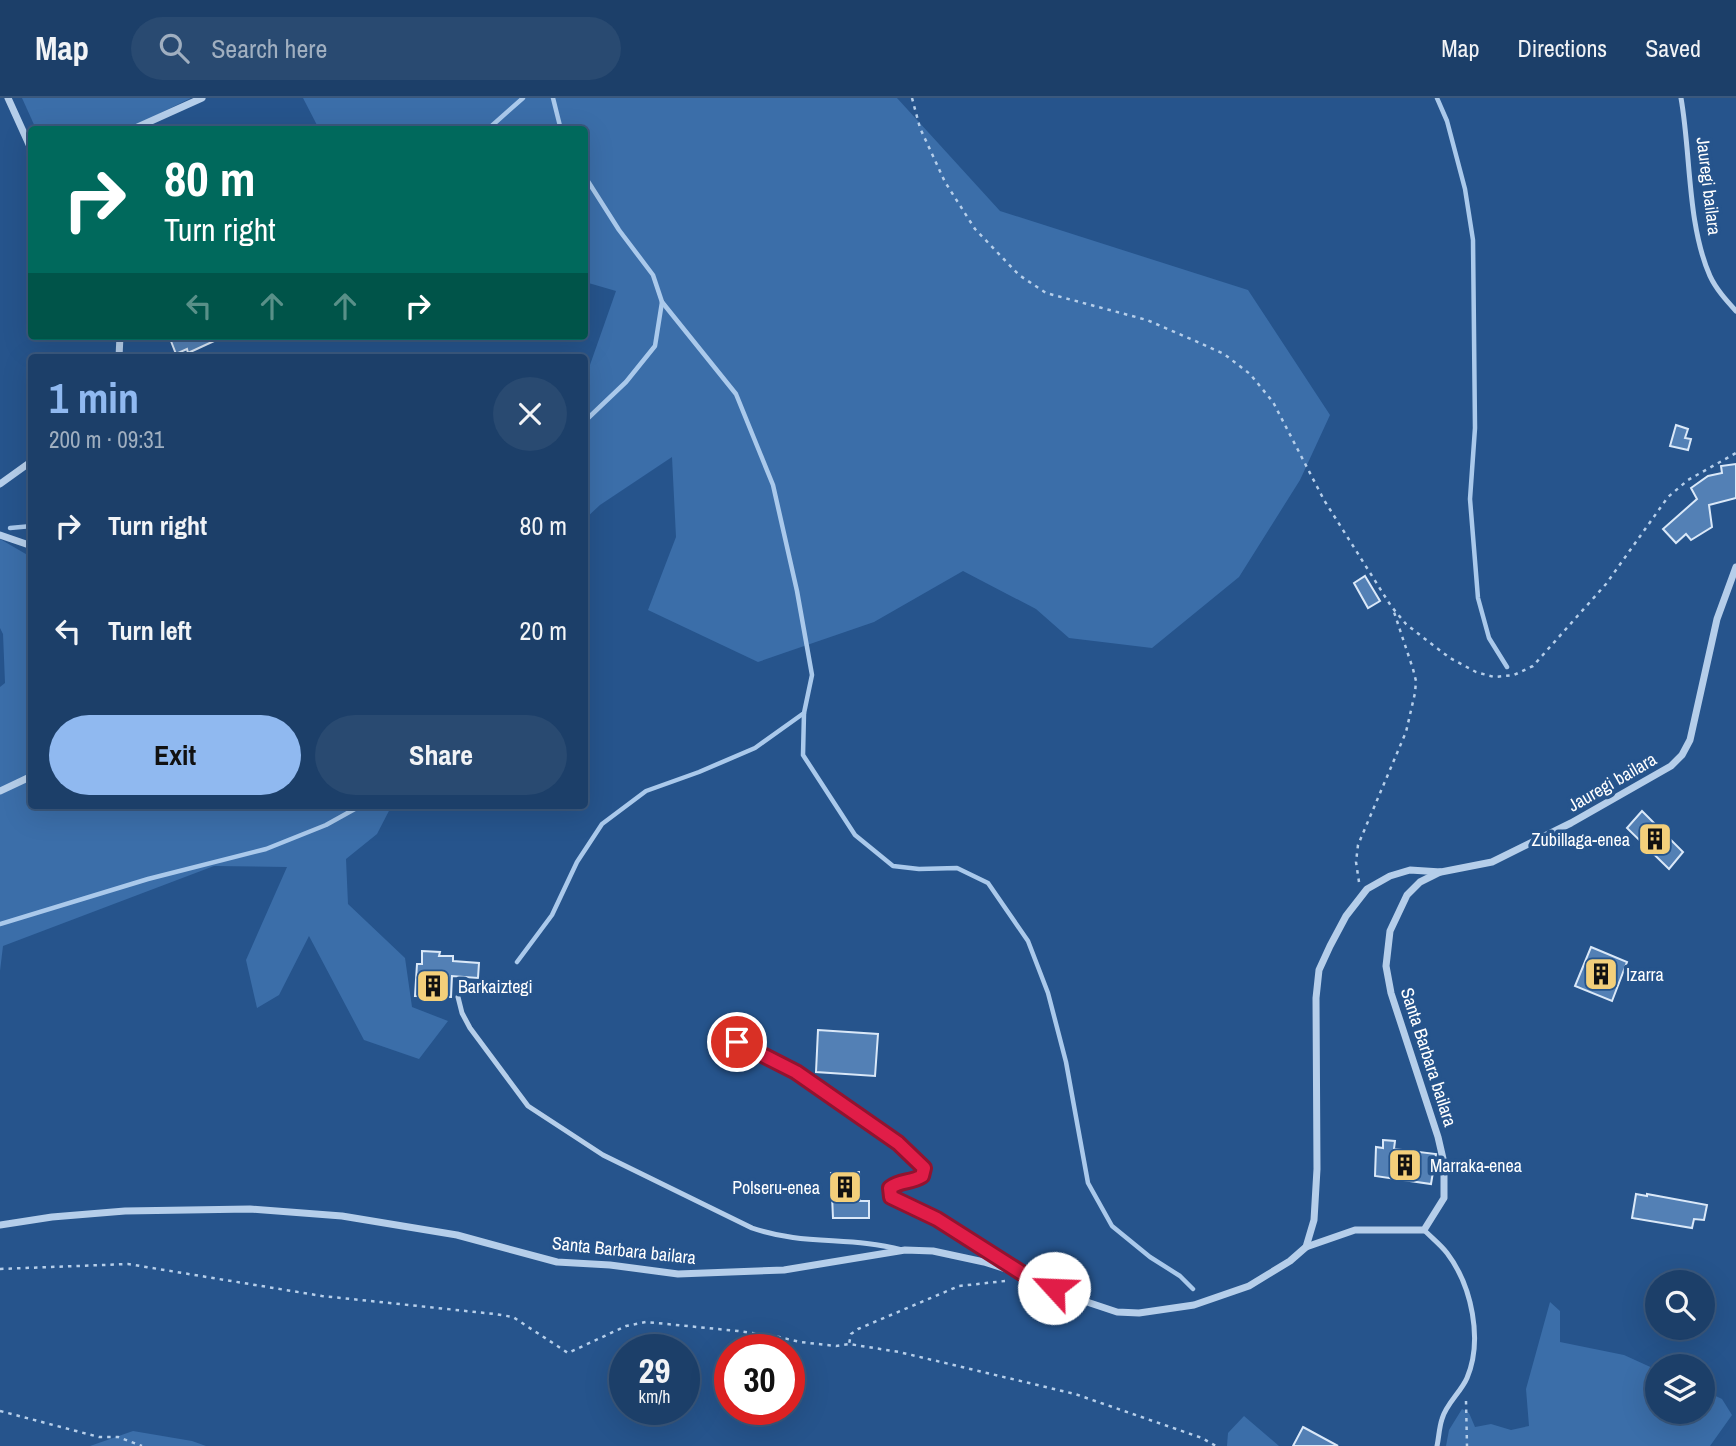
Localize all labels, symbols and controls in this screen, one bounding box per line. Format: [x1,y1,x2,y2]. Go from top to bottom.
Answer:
search box [131,17,621,80]
text: Map [35,26,89,70]
icon: search [155,29,193,67]
text: Search here [211,31,327,66]
text: Map [1441,32,1479,64]
text: Directions [1517,32,1607,64]
text: Saved [1645,32,1701,64]
street label: Jauregi bailara [1691,136,1727,236]
text: 80 m [164,145,256,211]
icon: right [49,154,140,245]
text: Turn right [164,208,276,251]
icon: left [180,287,218,325]
icon: ahead [253,287,291,325]
icon: ahead [326,287,364,325]
icon: right [399,287,437,325]
text: 1 min [49,370,139,426]
button: close [493,377,567,451]
text: 200 m · 09:31 [49,424,164,455]
icon: right [49,507,87,545]
text: Turn right [108,508,207,543]
text: 80 m [520,508,567,543]
icon: left [49,612,87,650]
text: Turn left [108,613,192,648]
text: 20 m [520,613,567,648]
button: Exit [49,715,301,795]
button: Share [315,715,567,795]
street label: Jauregi bailara [1563,747,1661,817]
building icon: Zubillaga-enea [1636,820,1674,858]
place label: Zubillaga-enea [1532,827,1630,852]
building icon: Izarra [1582,955,1620,993]
place label: Izarra [1626,962,1664,987]
building icon: Barkaiztegi [414,967,452,1005]
place label: Barkaiztegi [458,974,533,999]
street label: Santa Barbara bailara [1395,984,1463,1130]
pin [707,1012,767,1072]
icon: arrive [718,1023,756,1061]
building icon: Marraka-enea [1386,1146,1424,1184]
place label: Marraka-enea [1430,1153,1522,1178]
building icon: Polseru-enea [826,1168,864,1206]
place label: Polseru-enea [732,1175,820,1200]
street label: Santa Barbara bailara [551,1230,697,1270]
position arrow [1017,1251,1091,1325]
map controls [1645,1270,1715,1424]
button: search [1645,1270,1715,1340]
speed limit sign: 30 [714,1334,805,1425]
text: 29 [639,1347,670,1394]
button: layers [1645,1354,1715,1424]
text: km/h [639,1384,671,1409]

